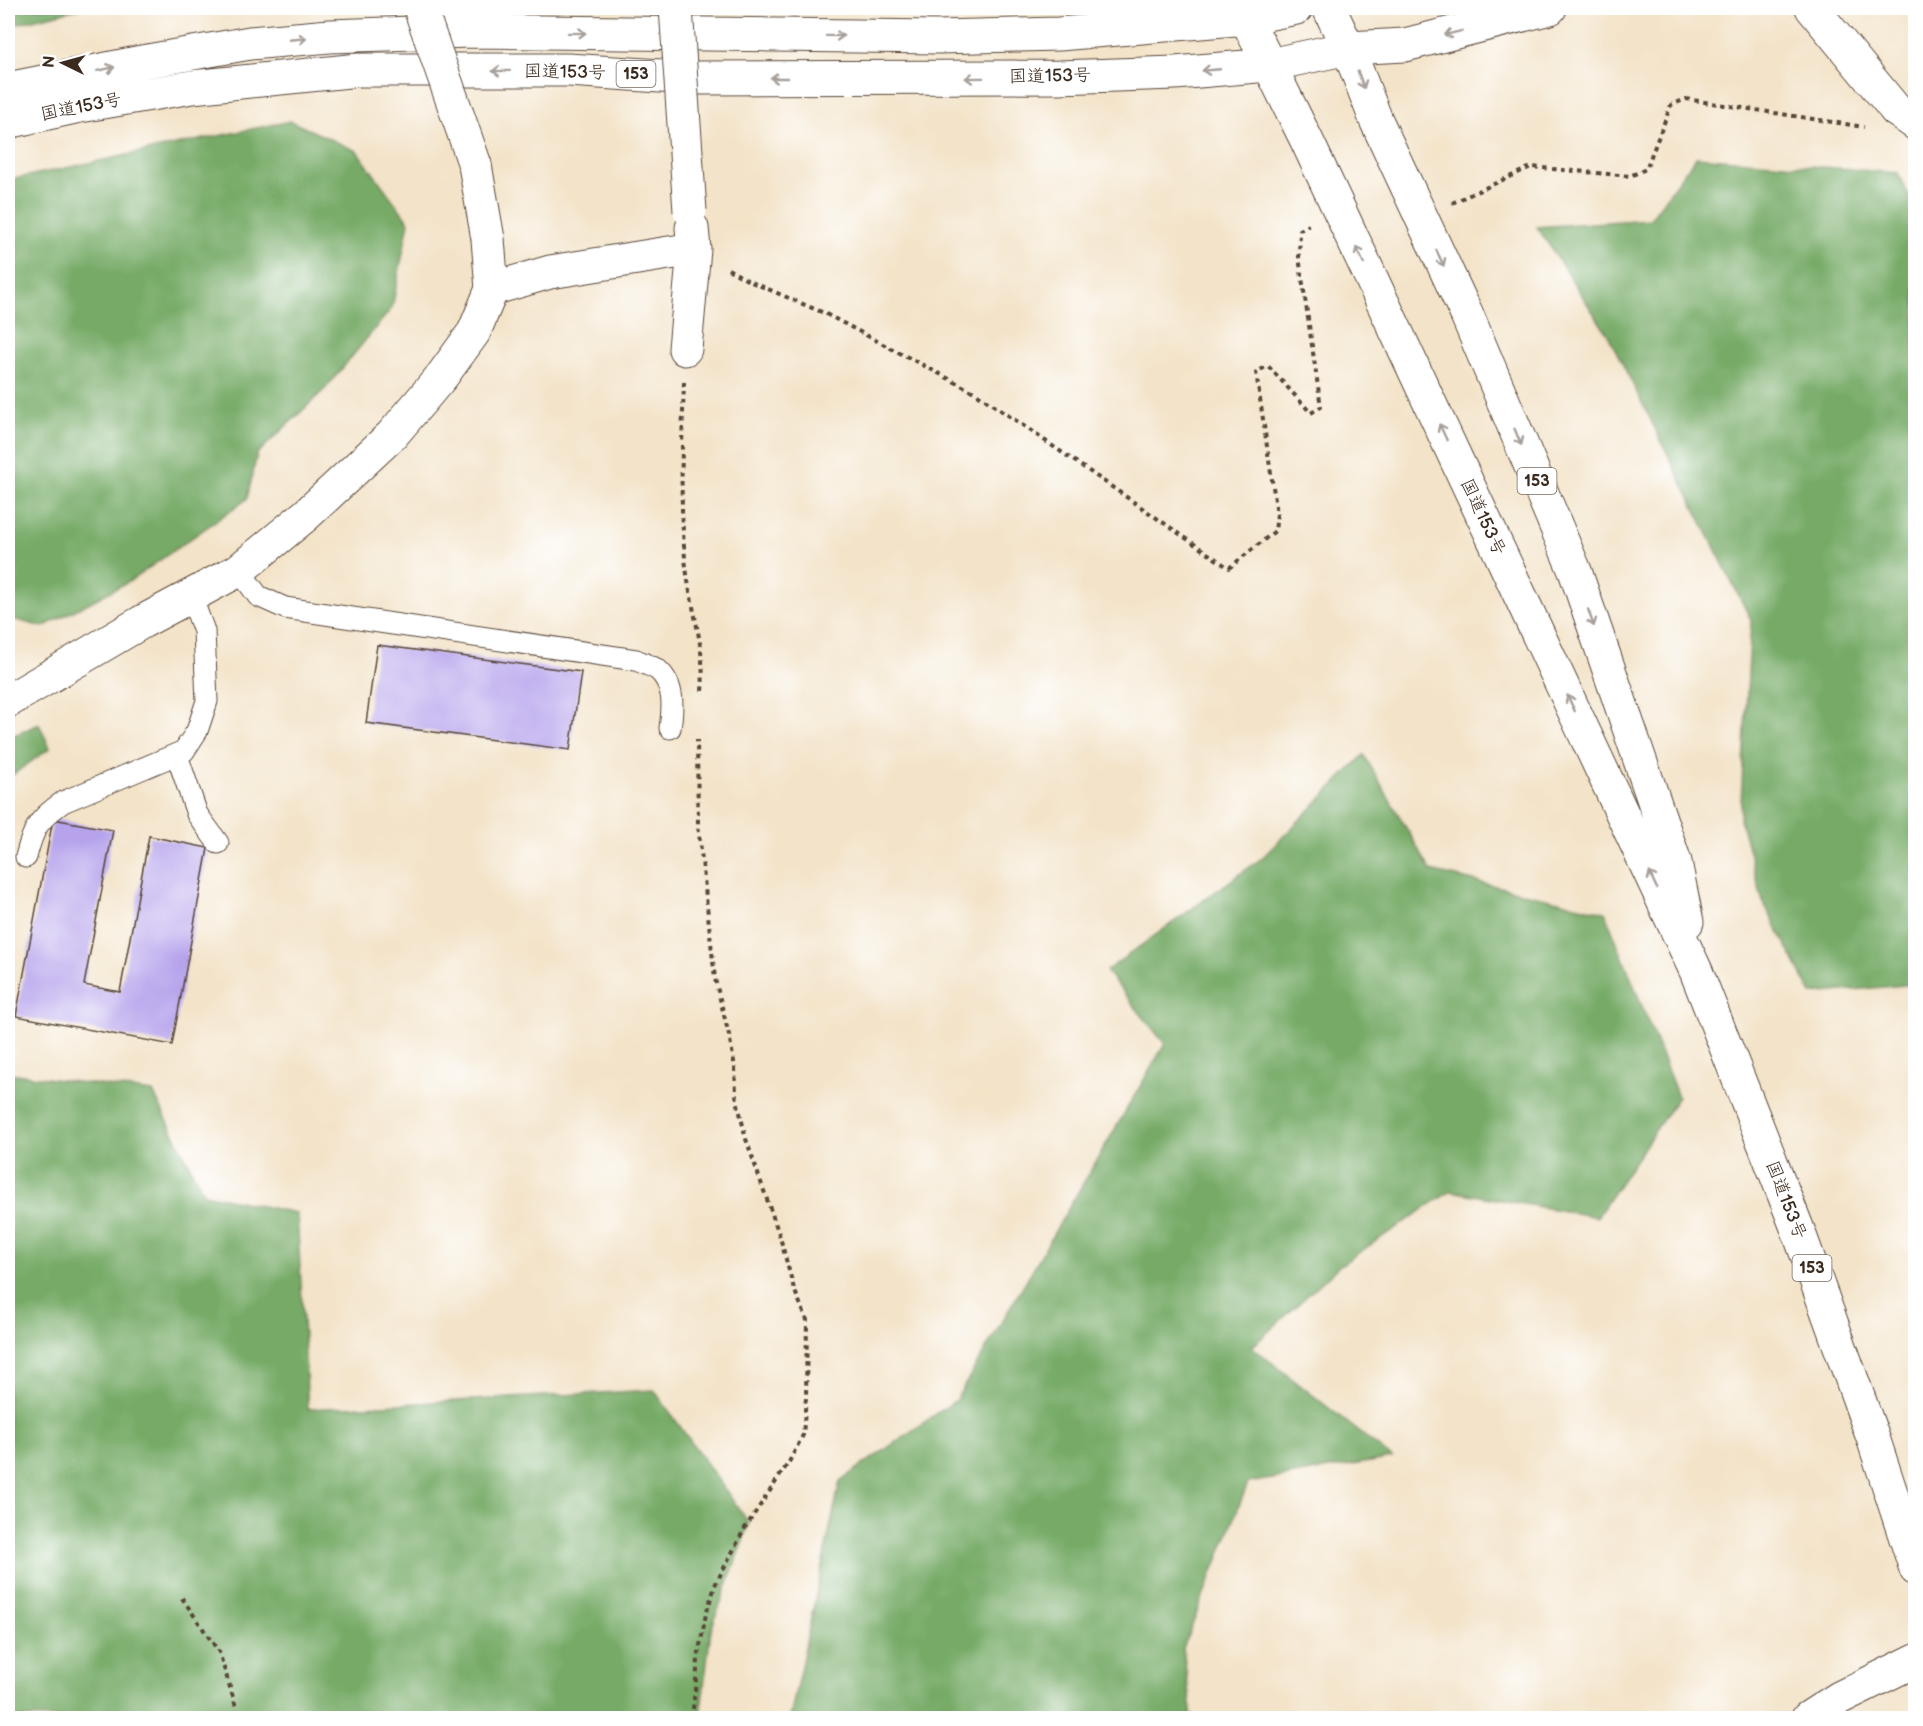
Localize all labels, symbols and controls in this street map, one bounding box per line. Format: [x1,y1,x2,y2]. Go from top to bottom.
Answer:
one-way arrow [567,27,587,38]
one-way arrow [1444,27,1463,39]
one-way arrow [825,30,845,41]
north arrow [33,33,93,93]
one-way arrow [288,33,308,44]
text: N [40,55,60,69]
street label: 国道153号 [524,61,606,83]
road number: 153 [616,61,656,87]
one-way arrow [96,63,115,74]
one-way arrow [491,65,511,77]
street label: 国道153号 [1009,65,1091,87]
one-way arrow [1202,65,1222,76]
one-way arrow [1356,71,1367,89]
one-way arrow [770,72,790,84]
one-way arrow [965,72,985,83]
street label: 国道153号 [39,89,123,125]
one-way arrow [1354,247,1366,265]
one-way arrow [1435,249,1447,267]
one-way arrow [1437,423,1449,441]
one-way arrow [1513,427,1524,446]
road number: 153 [1518,468,1556,494]
street label: 国道153号 [1456,475,1510,559]
one-way arrow [1586,608,1597,627]
one-way arrow [1564,695,1576,713]
one-way arrow [1647,871,1659,889]
street label: 国道153号 [1761,1158,1811,1242]
road number: 153 [1792,1255,1832,1281]

